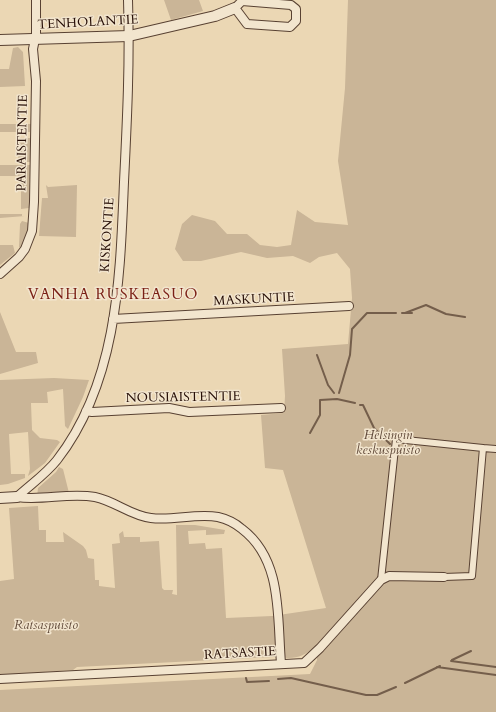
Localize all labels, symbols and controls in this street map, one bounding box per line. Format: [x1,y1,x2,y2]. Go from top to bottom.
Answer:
street label: TENHOLANTIE [37,13,139,33]
street label: PARAISTENTIE [14,94,32,192]
street label: KISKONTIE [98,197,118,273]
district label: VANHA RUSKEASUO [28,287,198,305]
street label: MASKUNTIE [213,290,295,310]
street label: NOUSIAISTENTIE [126,389,240,407]
park label: Helsingin keskuspuisto [356,428,420,459]
park label: Ratsaspuisto [14,618,78,634]
street label: RATSASTIE [204,644,276,664]

